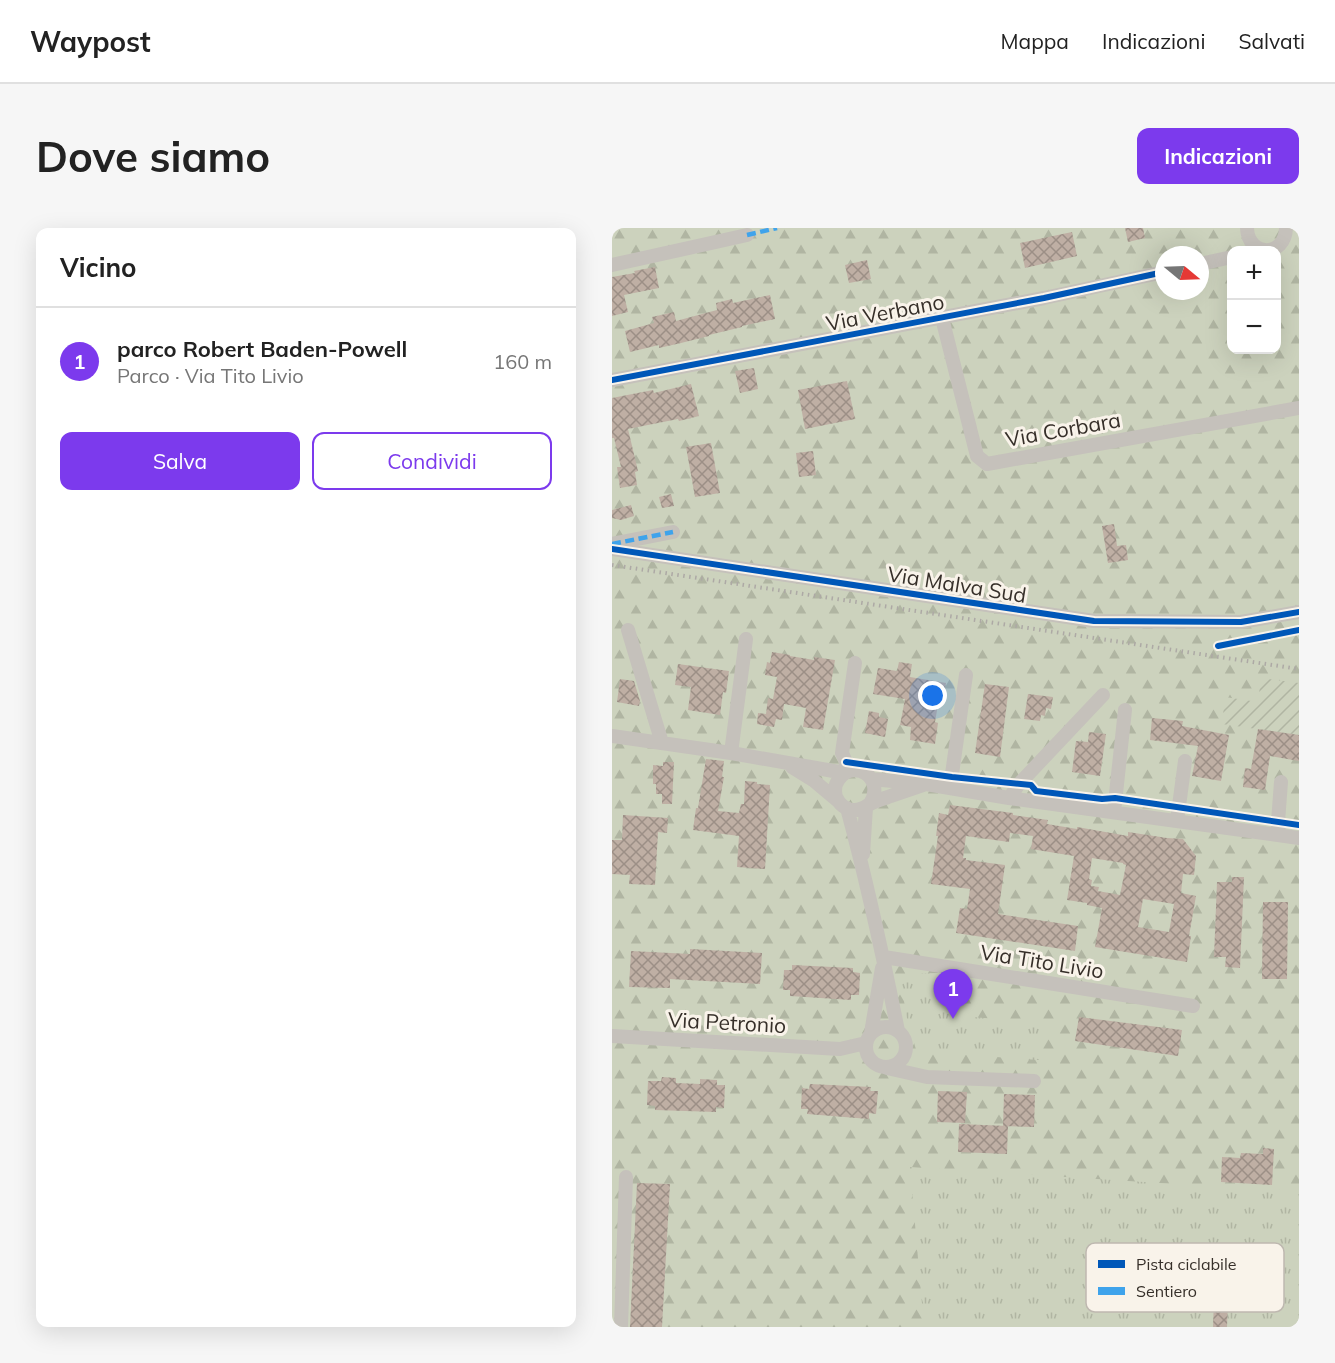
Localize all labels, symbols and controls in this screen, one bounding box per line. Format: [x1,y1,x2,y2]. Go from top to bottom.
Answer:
text: Waypost [30,24,151,59]
text: Mappa [1001,28,1069,54]
text: Indicazioni [1102,28,1205,54]
text: Salvati [1238,28,1305,54]
button: Indicazioni [1137,128,1299,184]
text: Dove siamo [36,130,270,183]
north arrow [1155,246,1209,300]
map controls [1227,246,1281,354]
button: + [1227,246,1281,300]
text: Vicino [60,251,137,284]
street label: Via Verbano [824,288,946,336]
button: − [1227,300,1281,354]
text: parco Robert Baden-Powell [117,335,407,363]
text: 1 [74,349,86,374]
text: 160 m [493,349,552,374]
text: Parco · Via Tito Livio [117,363,304,388]
street label: Via Corbara [1003,406,1123,452]
button: Salva [60,432,300,490]
button: Condividi [312,432,552,490]
street label: Via Malva Sud [886,560,1028,608]
your location [918,681,947,710]
street label: Via Tito Livio [978,938,1106,984]
pin: 1 [934,970,972,1019]
street label: Via Petronio [667,1006,787,1038]
legend [1086,1243,1284,1312]
text: Pista ciclabile [1136,1254,1236,1274]
text: Sentiero [1136,1281,1197,1301]

